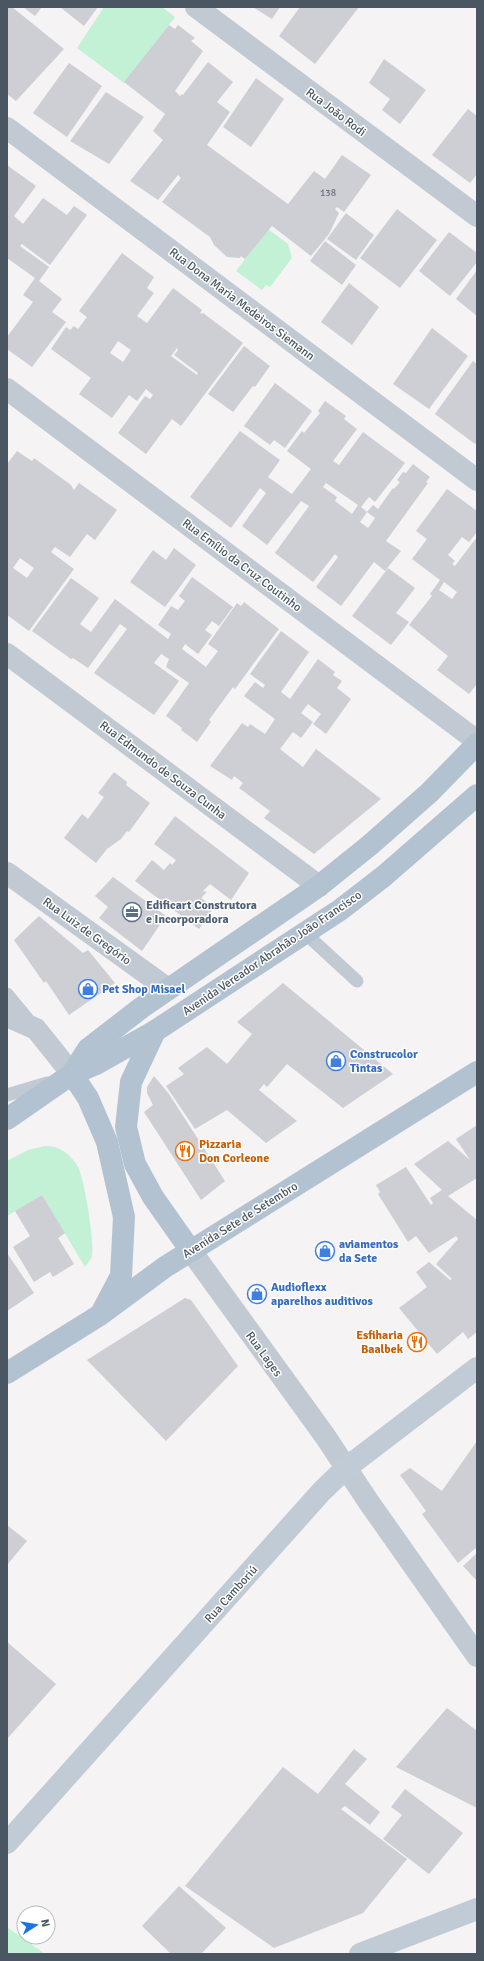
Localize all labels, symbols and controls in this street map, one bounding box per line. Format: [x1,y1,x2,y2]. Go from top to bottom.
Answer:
street label: Rua João Rodi [303,85,369,140]
house number: 138 [320,187,336,199]
street label: Rua Dona Maria Medeiros Siemann [166,245,317,364]
street label: Rua Emílio da Cruz Coutinho [179,516,304,615]
street label: Rua Edmundo de Souza Cunha [96,718,229,823]
street label: Avenida Vereador Abrahão João Francisco [180,888,365,1019]
street label: Rua Luiz de Gregório [40,894,134,969]
place label: Edificart Construtora e Incorporadora [146,898,257,927]
office icon: Edificart Construtora e Incorporadora [121,901,143,923]
shop icon: Pet Shop Misael [77,978,99,1000]
place label: Pet Shop Misael [102,982,185,997]
place label: Construcolor Tintas [350,1047,418,1076]
shop icon: Construcolor Tintas [325,1050,347,1072]
place label: Pizzaria Don Corleone [199,1137,269,1166]
restaurant icon: Pizzaria Don Corleone [174,1140,196,1162]
street label: Avenida Sete de Setembro [180,1179,301,1262]
place label: aviamentos da Sete [339,1237,399,1266]
shop icon: aviamentos da Sete [314,1240,336,1262]
place label: Audioflexx aparelhos auditivos [271,1280,373,1309]
shop icon: Audioflexx aparelhos auditivos [246,1283,268,1305]
place label: Esfiharia Baalbek [356,1328,404,1357]
street label: Rua Lages [242,1329,285,1380]
restaurant icon: Esfiharia Baalbek [406,1331,428,1353]
street label: Rua Camboriú [202,1563,261,1626]
north arrow [16,1905,56,1945]
text: N [38,1918,52,1928]

